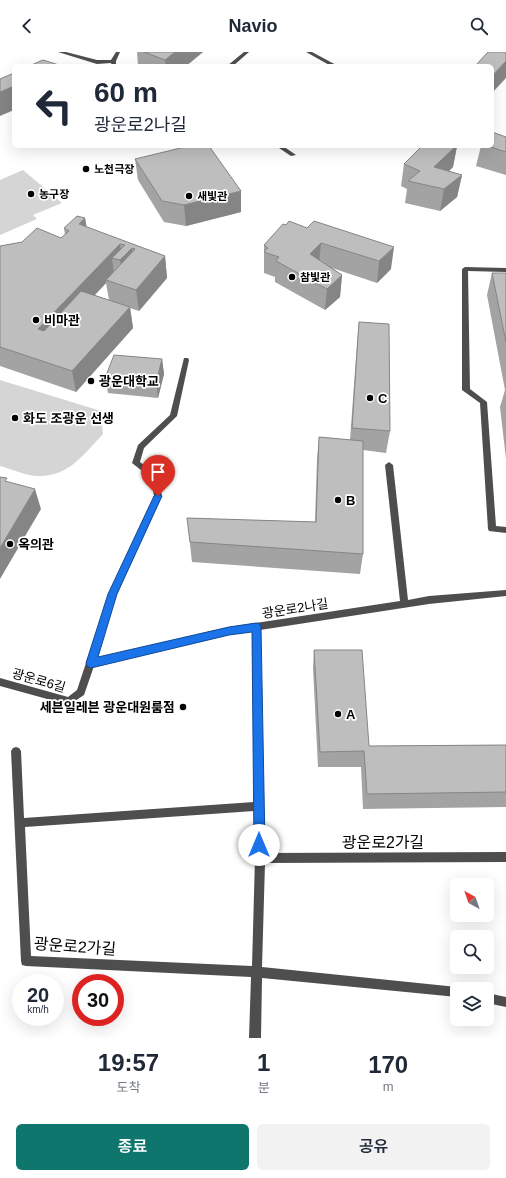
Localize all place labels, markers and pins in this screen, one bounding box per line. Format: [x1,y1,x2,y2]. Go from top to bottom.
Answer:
place label: 노천극장 [94,163,134,175]
marker: 노천극장 [81,164,91,174]
place label: 농구장 [39,188,69,200]
marker: 농구장 [26,189,36,199]
place label: 새빛관 [197,190,227,202]
marker: 새빛관 [184,191,194,201]
place label: 참빛관 [300,271,330,283]
marker: 참빛관 [287,272,297,282]
place label: 비마관 [44,313,80,328]
marker: 비마관 [31,315,41,325]
place label: 광운대학교 [99,374,159,389]
marker: 광운대학교 [86,376,96,386]
place label: C [378,391,388,406]
marker: C [365,393,375,403]
place label: 화도 조광운 선생 [23,411,114,426]
marker: 화도 조광운 선생 [10,413,20,423]
pin [141,455,175,496]
place label: B [346,493,355,508]
marker: B [333,495,343,505]
place label: 옥의관 [18,537,54,552]
marker: 옥의관 [5,539,15,549]
place label: 세븐일레븐 광운대원룸점 [40,700,175,715]
marker: 세븐일레븐 광운대원룸점 [178,702,188,712]
place label: A [346,707,356,722]
marker: A [333,709,343,719]

